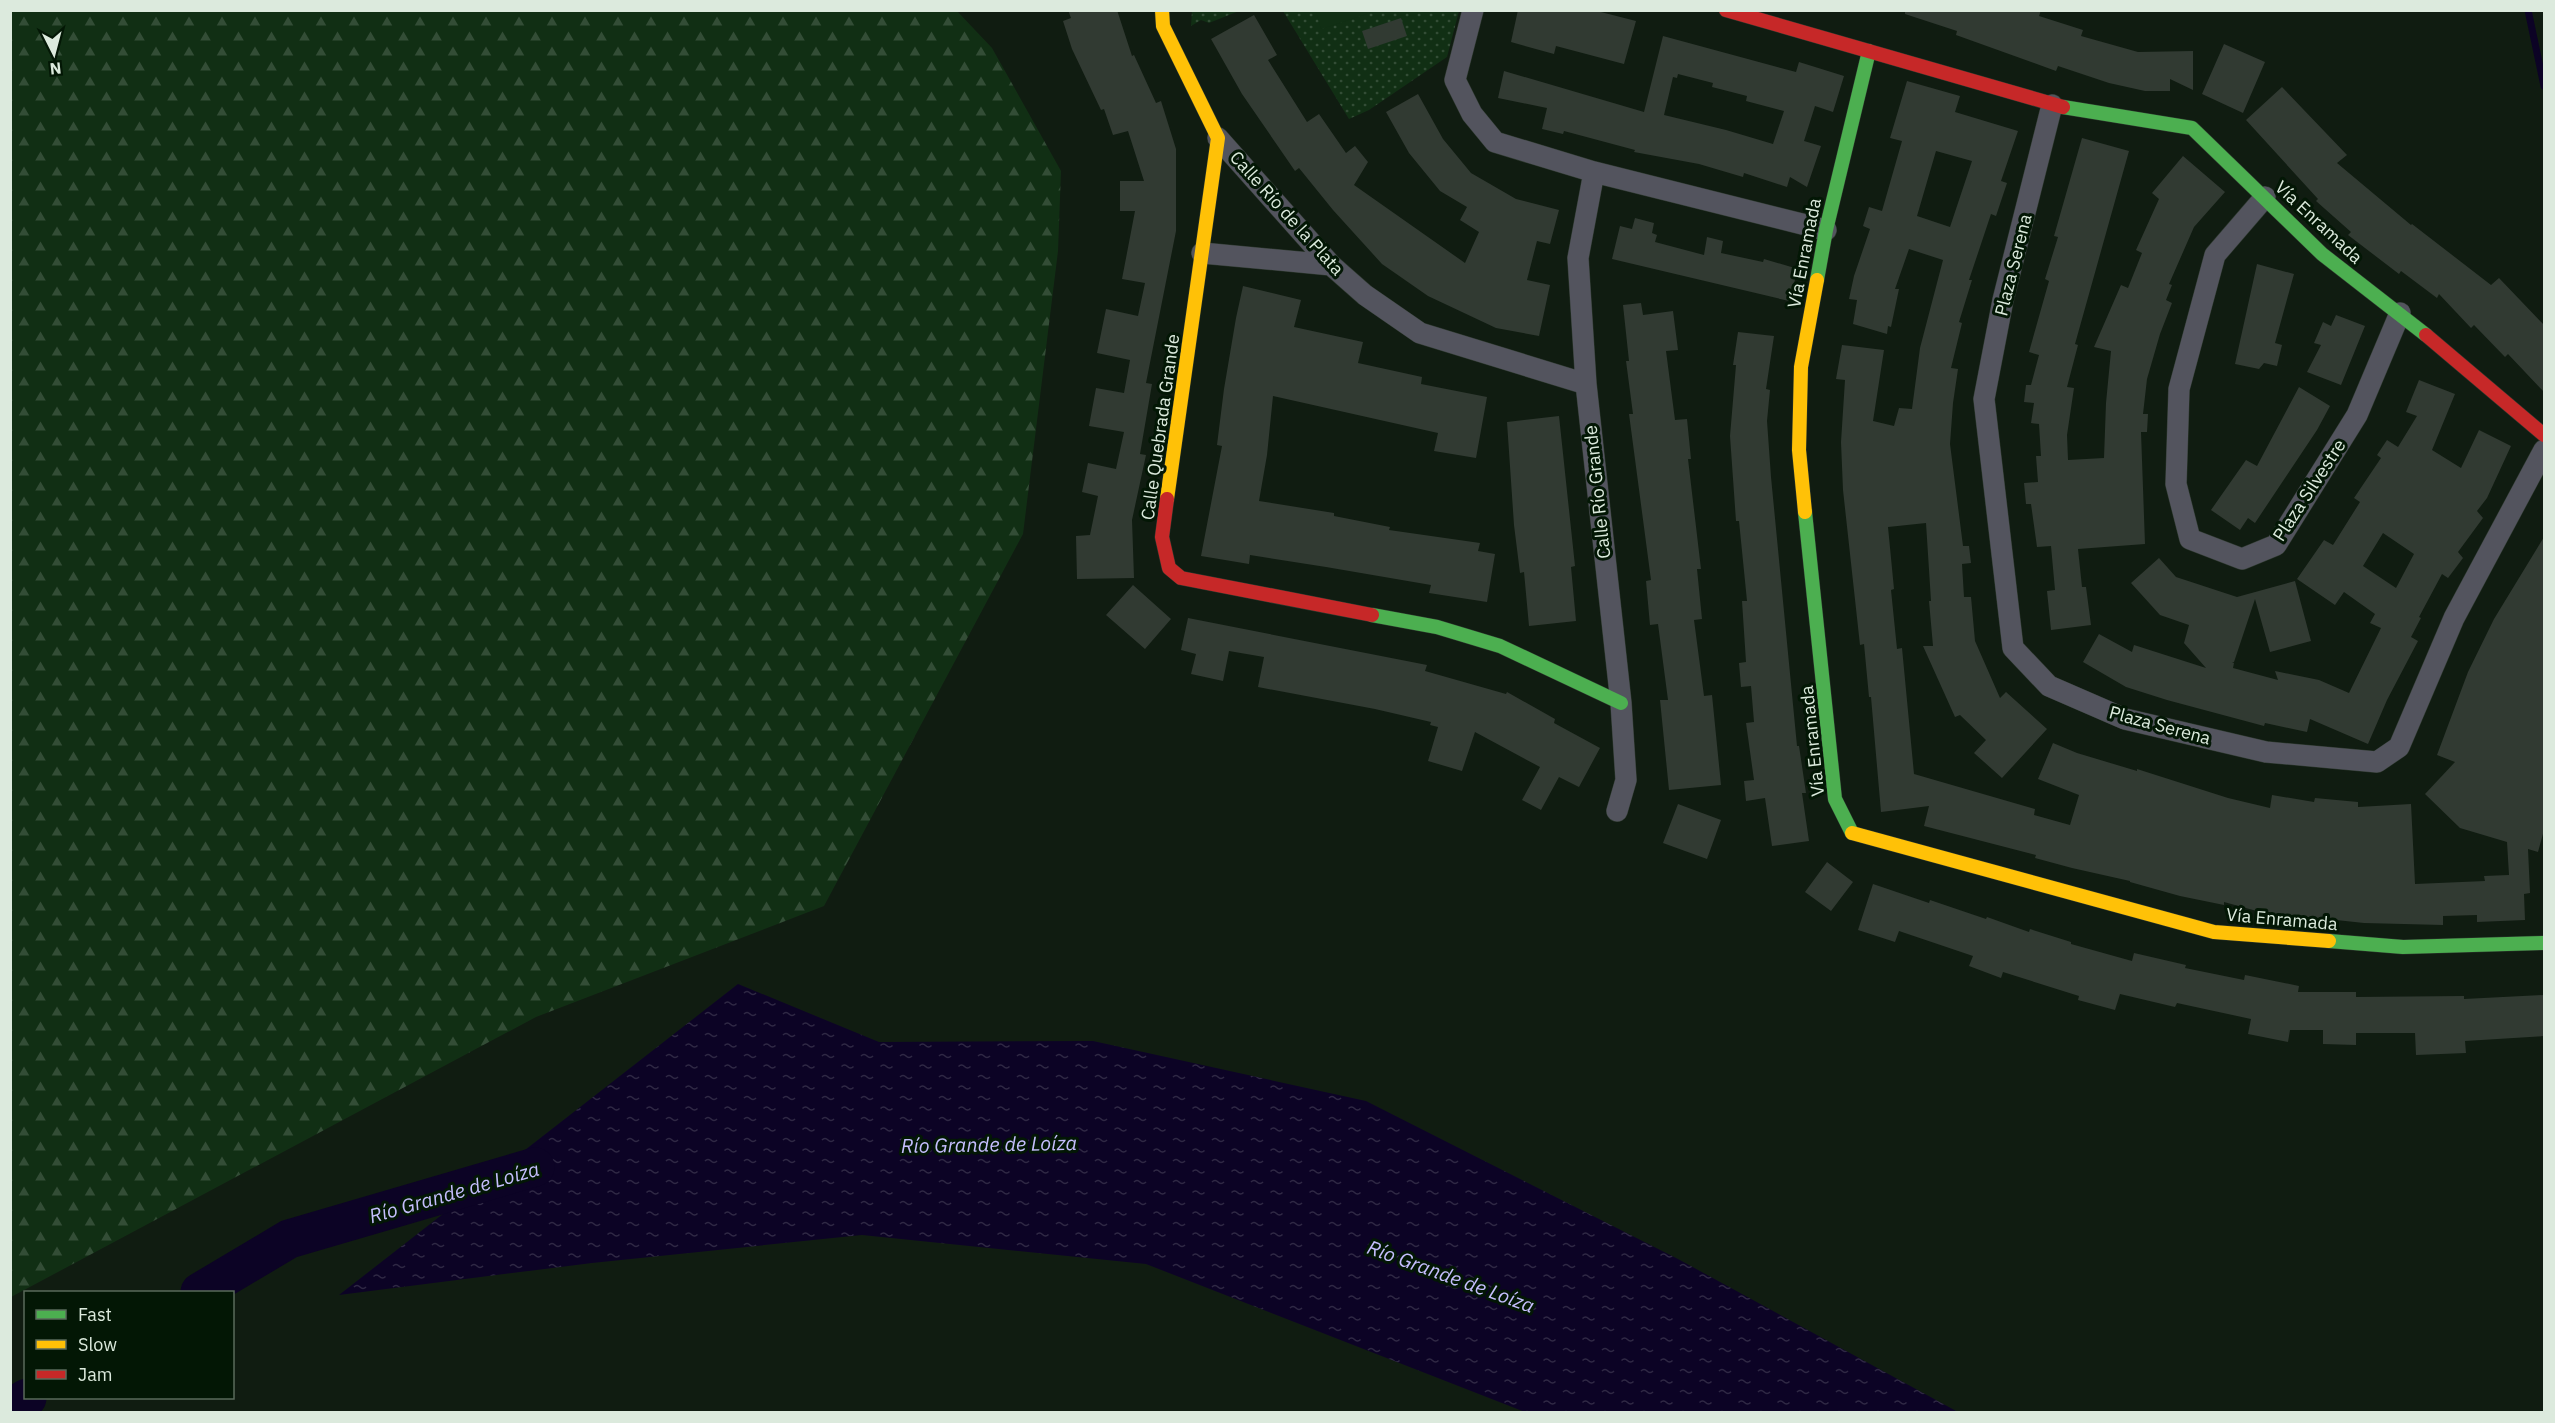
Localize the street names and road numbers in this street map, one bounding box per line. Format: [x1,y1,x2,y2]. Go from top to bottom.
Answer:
street label: Calle Río de la Plata [1225,146,1349,280]
street label: Vía Enramada [2270,176,2368,269]
street label: Vía Enramada [1782,196,1826,310]
street label: Plaza Serena [1989,211,2037,318]
street label: Calle Quebrada Grande [1136,332,1184,521]
street label: Calle Río Grande [1579,424,1615,560]
street label: Plaza Silvestre [2267,434,2351,545]
street label: Vía Enramada [1795,684,1829,798]
street label: Plaza Serena [2107,700,2214,750]
street label: Vía Enramada [2225,903,2339,935]

